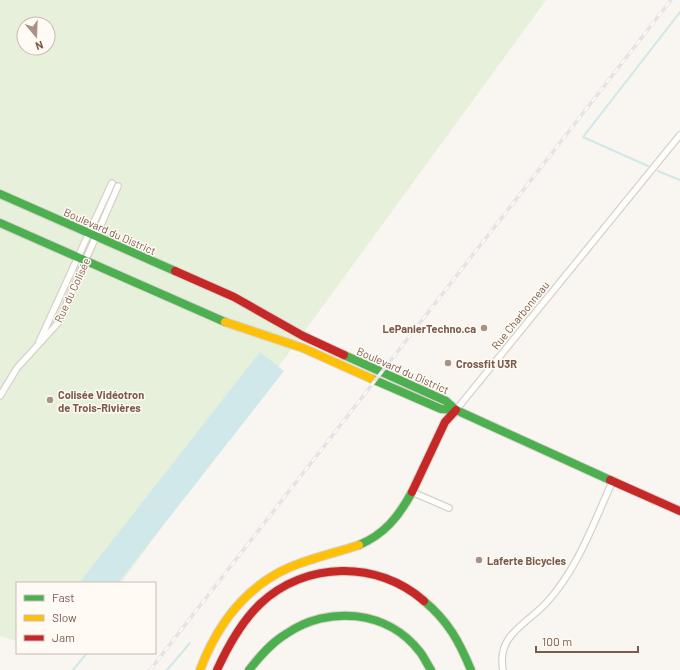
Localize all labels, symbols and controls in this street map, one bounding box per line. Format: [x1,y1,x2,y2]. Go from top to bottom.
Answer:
north arrow [16,16,56,56]
text: N [34,39,45,53]
street label: Boulevard du District [62,205,158,257]
street label: Rue du Colisée [51,255,93,324]
street label: Rue Charbonneau [489,278,552,352]
place label: LePanierTechno.ca [382,322,476,335]
marker: LePanierTechno.ca [479,323,489,333]
street label: Boulevard du District [355,344,451,396]
place label: Crossfit U3R [456,357,517,370]
marker: Crossfit U3R [443,358,453,368]
place label: Colisée Vidéotron de Trois-Rivières [58,388,144,414]
marker: Colisée Vidéotron de Trois-Rivières [45,395,55,405]
place label: Laferte Bicycles [487,554,567,567]
marker: Laferte Bicycles [474,555,484,565]
legend [16,582,156,654]
text: Fast [52,590,75,604]
text: Slow [52,610,77,624]
scale bar [536,628,638,654]
text: Jam [52,630,75,644]
text: 100 m [542,634,572,648]

